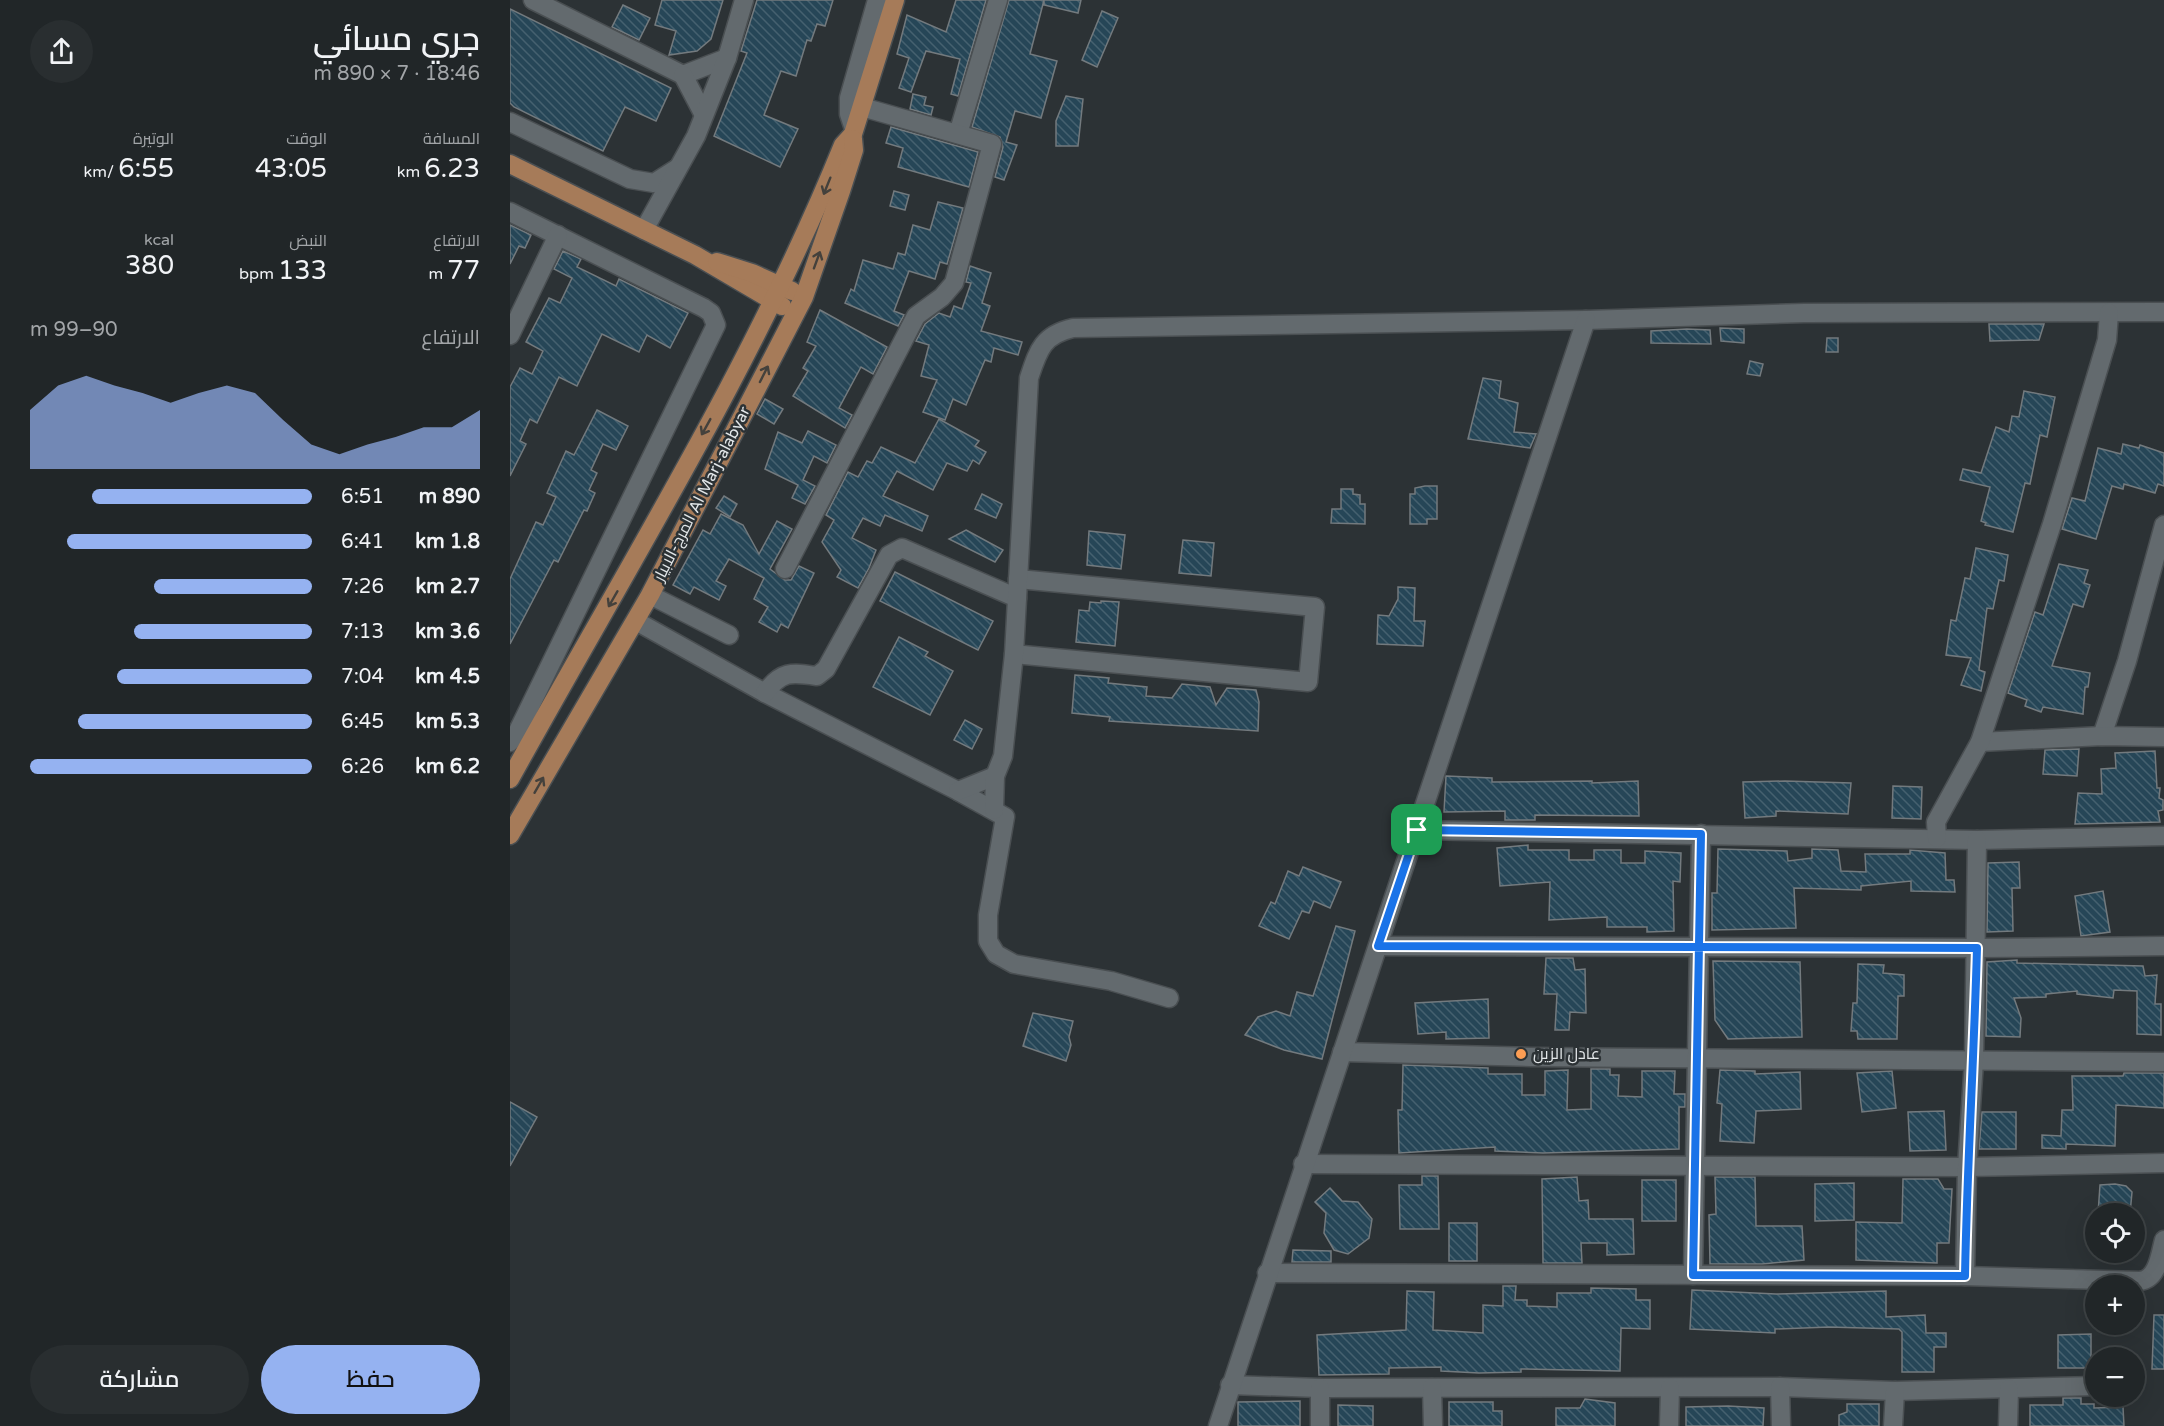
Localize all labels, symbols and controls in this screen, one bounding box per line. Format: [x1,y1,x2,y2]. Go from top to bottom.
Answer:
button: share [30,20,93,83]
text: جري مسائي [313,20,480,59]
text: 18:46 · 7 × 890 m [313,62,480,86]
text: الوتيرة [133,129,174,149]
text: الوقت [286,129,327,149]
text: المسافة [423,129,480,149]
text: 6:55 [118,153,174,184]
text: 43:05 [255,153,327,184]
text: 6.23 [424,153,480,184]
text: /km [84,162,118,182]
text: km [397,162,424,182]
one-way arrow [821,176,832,195]
text: kcal [144,230,174,250]
text: النبض [289,231,327,251]
text: الارتفاع [433,231,480,251]
text: 380 [125,250,174,281]
one-way arrow [813,251,824,270]
text: 133 [278,255,327,286]
text: 77 [447,255,480,286]
text: bpm [239,264,278,284]
text: m [428,264,447,284]
text: 90–99 m [30,318,118,342]
text: الارتفاع [421,326,480,350]
one-way arrow [759,366,770,384]
street label: المرج-الابيار Al Marj-alabyar [649,402,756,586]
one-way arrow [700,418,712,435]
text: 6:51 [341,485,384,509]
text: 890 m [419,485,480,509]
text: 6:41 [341,530,384,554]
text: 1.8 km [415,530,480,554]
text: 7:26 [341,575,384,599]
text: 2.7 km [415,575,480,599]
one-way arrow [607,590,619,607]
text: 7:13 [341,620,384,644]
text: 3.6 km [415,620,480,644]
text: 7:04 [341,665,384,689]
text: 4.5 km [415,665,480,689]
text: 6:45 [341,710,384,734]
text: 5.3 km [415,710,480,734]
text: 6:26 [341,755,384,779]
text: 6.2 km [415,755,480,779]
one-way arrow [534,776,545,794]
pin [1391,804,1442,855]
icon: arrive [1400,813,1433,846]
place label: عادل الزين [1533,1044,1600,1064]
marker: عادل الزين [1514,1047,1528,1061]
map controls [2085,1203,2145,1407]
button: locate [2085,1203,2145,1263]
button: + [2085,1275,2145,1335]
button: مشاركة [30,1345,249,1414]
button: حفظ [261,1345,480,1414]
button: − [2085,1347,2145,1407]

